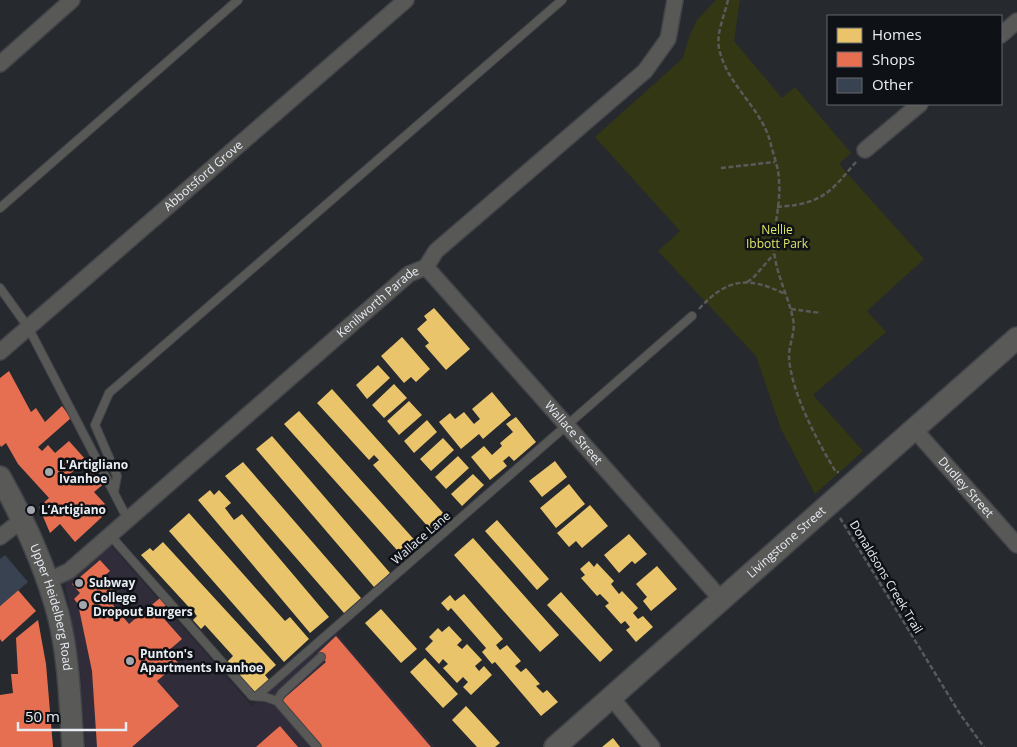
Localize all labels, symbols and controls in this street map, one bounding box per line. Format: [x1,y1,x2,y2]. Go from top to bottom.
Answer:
legend [827,15,1002,105]
text: Homes [872,24,922,44]
text: Shops [872,49,915,69]
text: Other [872,74,913,94]
street label: Abbotsford Grove [160,136,246,215]
park label: Nellie Ibbott Park [746,221,809,252]
street label: Kenilworth Parade [333,262,422,341]
street label: Wallace Street [541,397,607,468]
street label: Dudley Street [935,453,998,521]
place label: L'Artigliano Ivanhoe [59,456,128,487]
marker: L'Artigliano Ivanhoe [43,466,55,478]
place label: L’Artigiano [41,501,106,518]
street label: Livingstone Street [743,502,829,581]
marker: L’Artigiano [25,504,37,516]
street label: Wallace Lane [388,507,454,568]
street label: Donaldsons Creek Trail [846,517,927,636]
street label: Upper Heidelberg Road [26,541,77,672]
place label: Subway [89,574,136,591]
marker: Subway [73,577,85,589]
place label: College Dropout Burgers [93,589,193,620]
marker: College Dropout Burgers [77,599,89,611]
place label: Punton's Apartments Ivanhoe [140,645,263,676]
marker: Punton's Apartments Ivanhoe [124,655,136,667]
scale bar [18,700,125,732]
text: 50 m [25,706,60,726]

